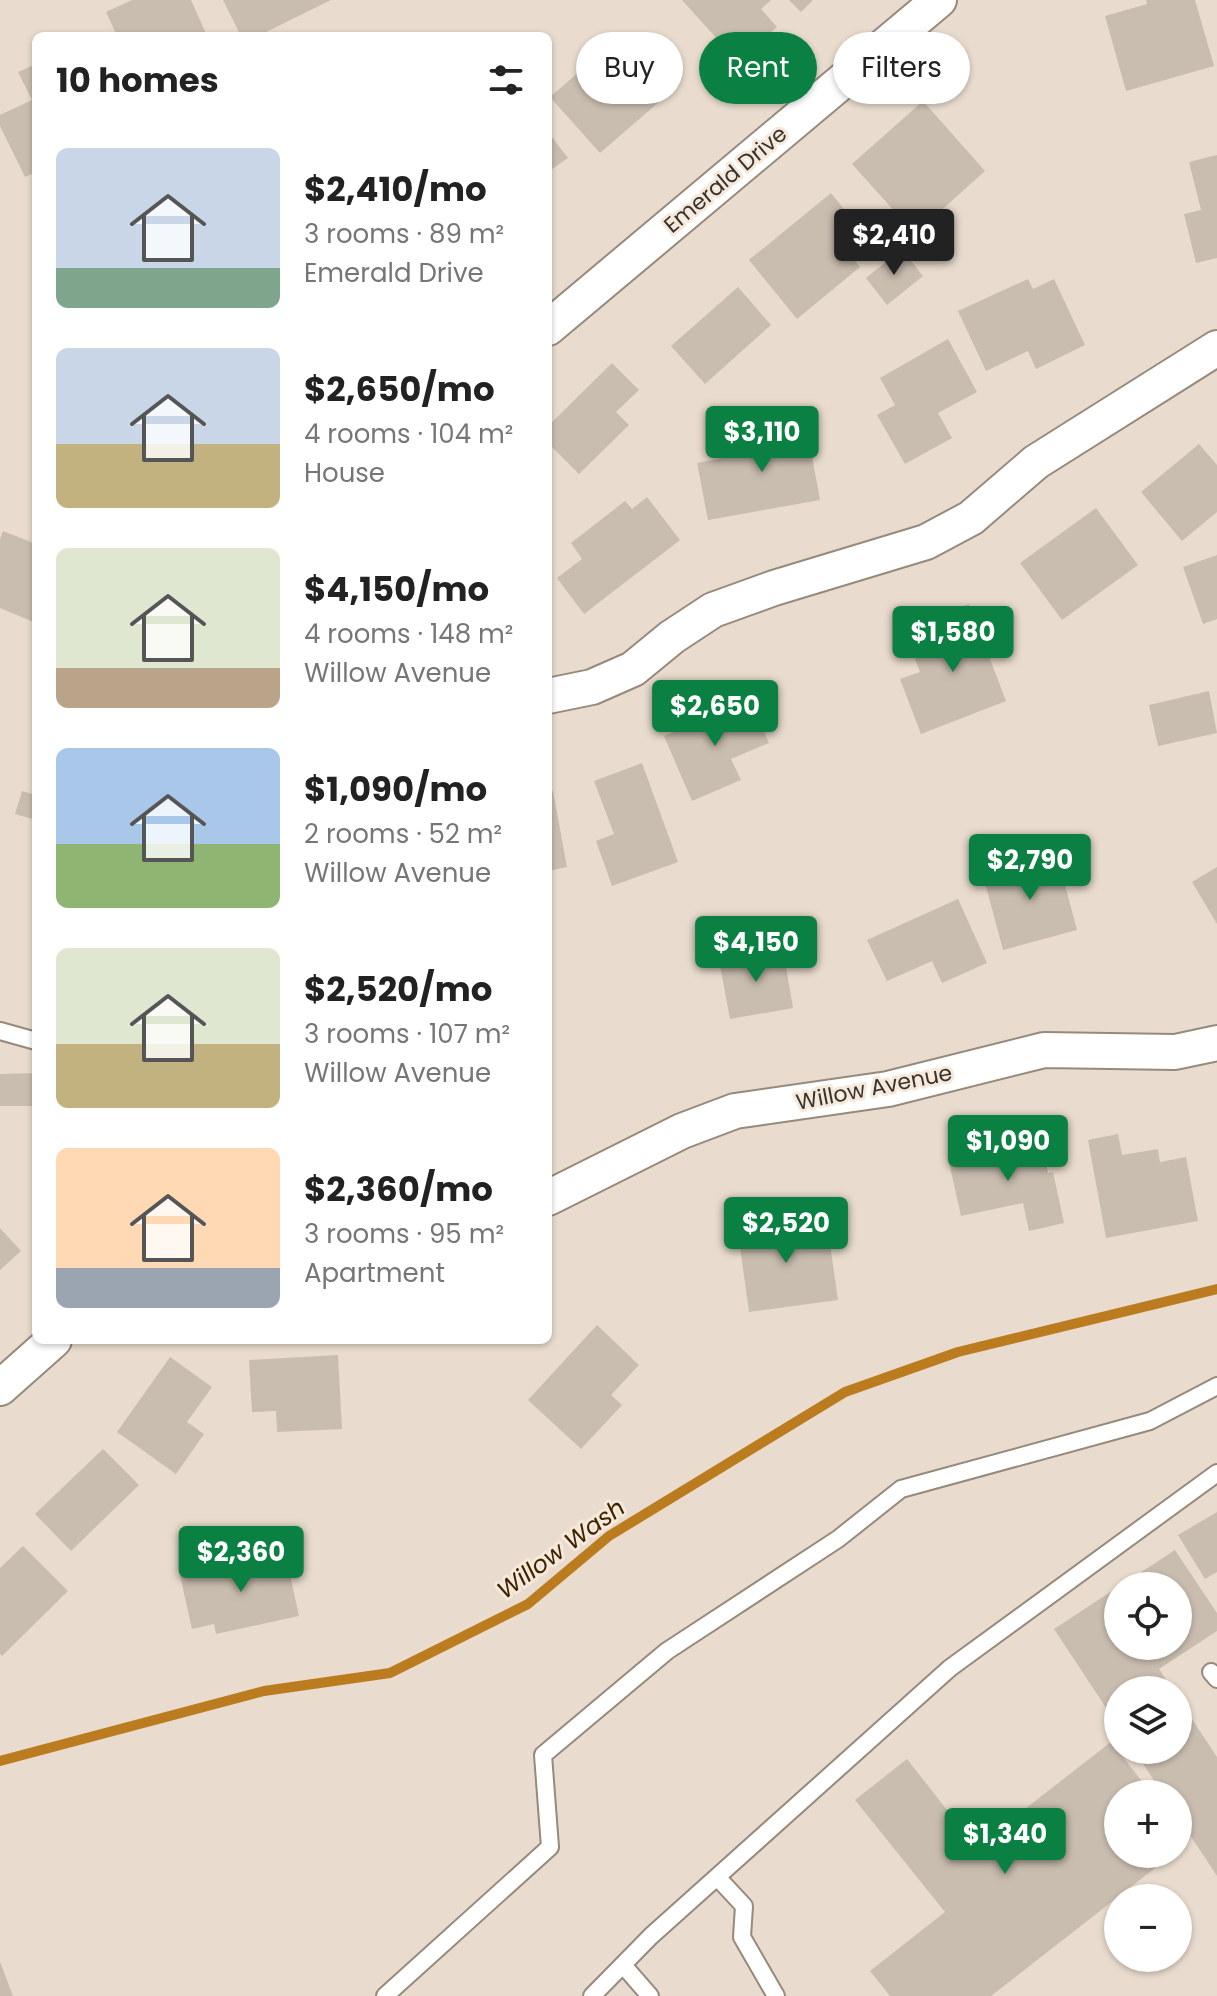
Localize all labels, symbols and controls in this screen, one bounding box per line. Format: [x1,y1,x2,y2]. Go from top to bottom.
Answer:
chip: Buy [576,32,683,104]
chip: Rent [699,32,817,104]
chip: Filters [833,32,970,104]
text: 10 homes [56,56,219,104]
icon: filters [484,58,528,102]
street label: Emerald Drive [657,119,793,240]
text: $2,410/mo [304,165,487,213]
icon: home [120,180,216,276]
pin: $2,410 [829,209,959,277]
text: 3 rooms · 89 m² [304,216,504,252]
text: $2,410 [852,217,936,253]
text: Emerald Drive [304,255,484,291]
text: $2,650/mo [304,365,495,413]
icon: home [120,380,216,476]
pin: $3,110 [697,406,827,474]
text: $3,110 [724,414,800,450]
text: 4 rooms · 104 m² [304,416,513,452]
text: House [304,455,385,491]
text: $4,150/mo [304,565,489,613]
icon: home [120,580,216,676]
pin: $1,580 [888,606,1018,674]
text: $1,580 [910,614,996,650]
text: 4 rooms · 148 m² [304,616,513,652]
text: Willow Avenue [304,655,491,691]
pin: $2,650 [650,680,780,748]
text: $2,650 [670,688,760,724]
text: $1,090/mo [304,765,487,813]
icon: home [120,780,216,876]
text: 2 rooms · 52 m² [304,816,502,852]
pin: $2,790 [965,834,1095,902]
text: $2,790 [987,842,1073,878]
text: Willow Avenue [304,855,491,891]
pin: $4,150 [691,916,821,984]
text: $4,150 [713,924,799,960]
text: $2,520/mo [304,965,492,1013]
icon: home [120,980,216,1076]
text: 3 rooms · 107 m² [304,1016,510,1052]
text: Willow Avenue [304,1055,491,1091]
street label: Willow Avenue [793,1057,955,1118]
pin: $1,090 [943,1115,1073,1183]
text: $1,090 [966,1123,1050,1159]
text: $2,360/mo [304,1165,493,1213]
icon: home [120,1180,216,1276]
pin: $2,520 [721,1197,851,1265]
text: $2,520 [742,1205,830,1241]
text: 3 rooms · 95 m² [304,1216,504,1252]
text: Apartment [304,1255,445,1291]
water label: Willow Wash [490,1491,631,1606]
pin: $2,360 [176,1526,306,1594]
text: $2,360 [197,1534,285,1570]
map controls [1104,1572,1192,1972]
button: locate [1104,1572,1192,1660]
button: layers [1104,1676,1192,1764]
button: + [1104,1780,1192,1868]
pin: $1,340 [940,1808,1070,1876]
text: $1,340 [963,1816,1047,1852]
button: − [1104,1884,1192,1972]

